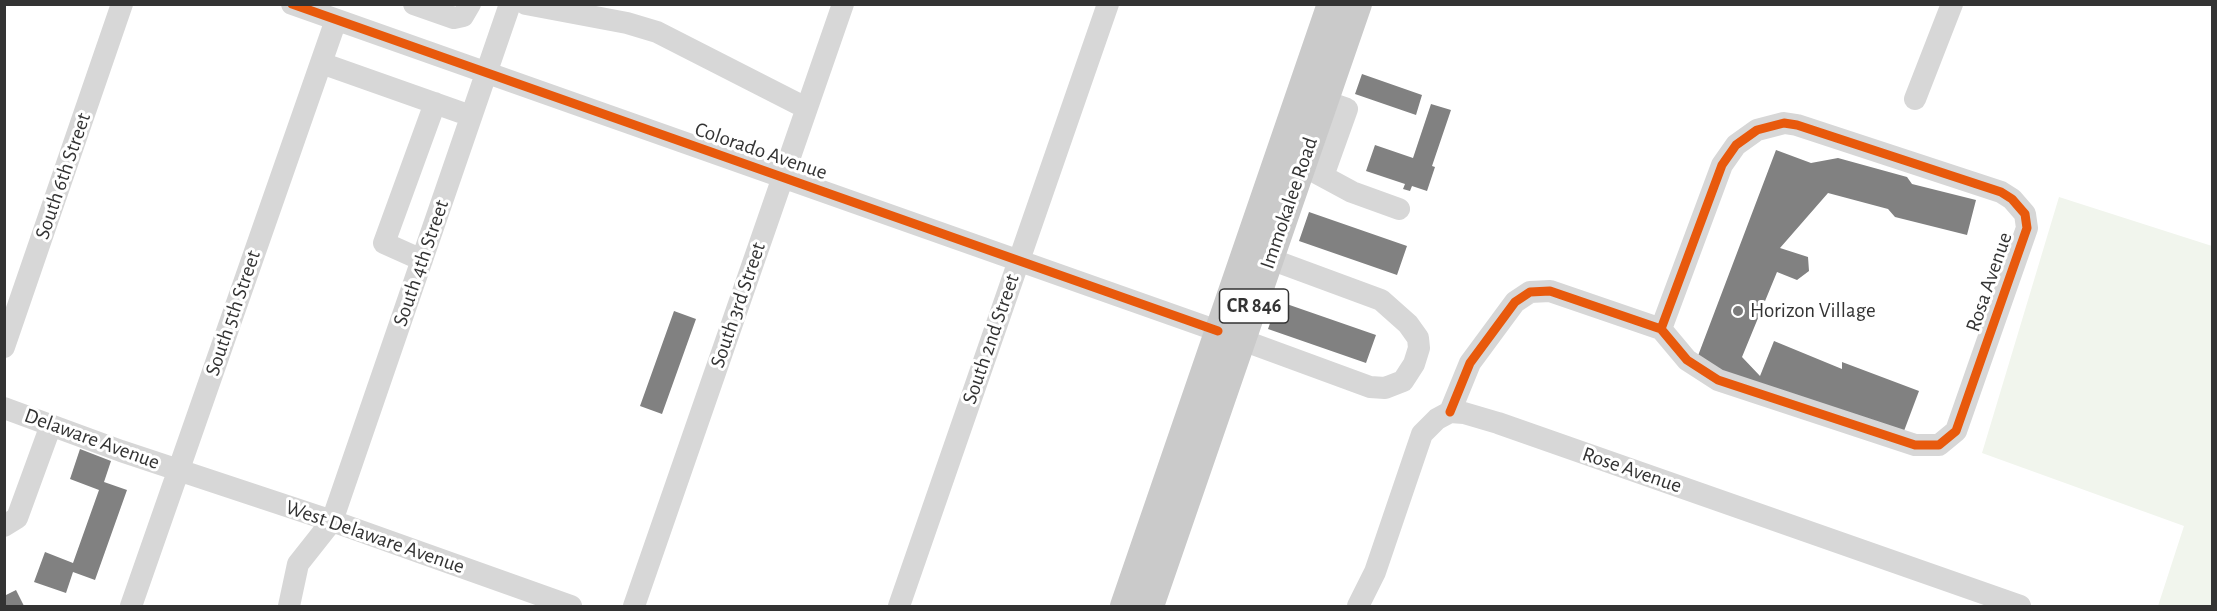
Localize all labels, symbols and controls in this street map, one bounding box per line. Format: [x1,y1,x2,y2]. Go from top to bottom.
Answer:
street label: South 6th Street [30,110,96,242]
street label: Colorado Avenue [692,117,830,185]
street label: Immokalee Road [1255,134,1323,272]
street label: South 4th Street [388,196,454,330]
street label: Rosa Avenue [1960,229,2018,335]
street label: South 3rd Street [705,239,771,371]
street label: South 5th Street [200,247,266,379]
street label: South 2nd Street [957,271,1025,407]
road number: CR 846 [1220,289,1288,323]
place label: Horizon Village [1750,298,1876,324]
marker: Horizon Village [1731,304,1745,318]
street label: Delaware Avenue [21,403,163,475]
street label: Rose Avenue [1579,441,1685,499]
street label: West Delaware Avenue [282,495,468,579]

